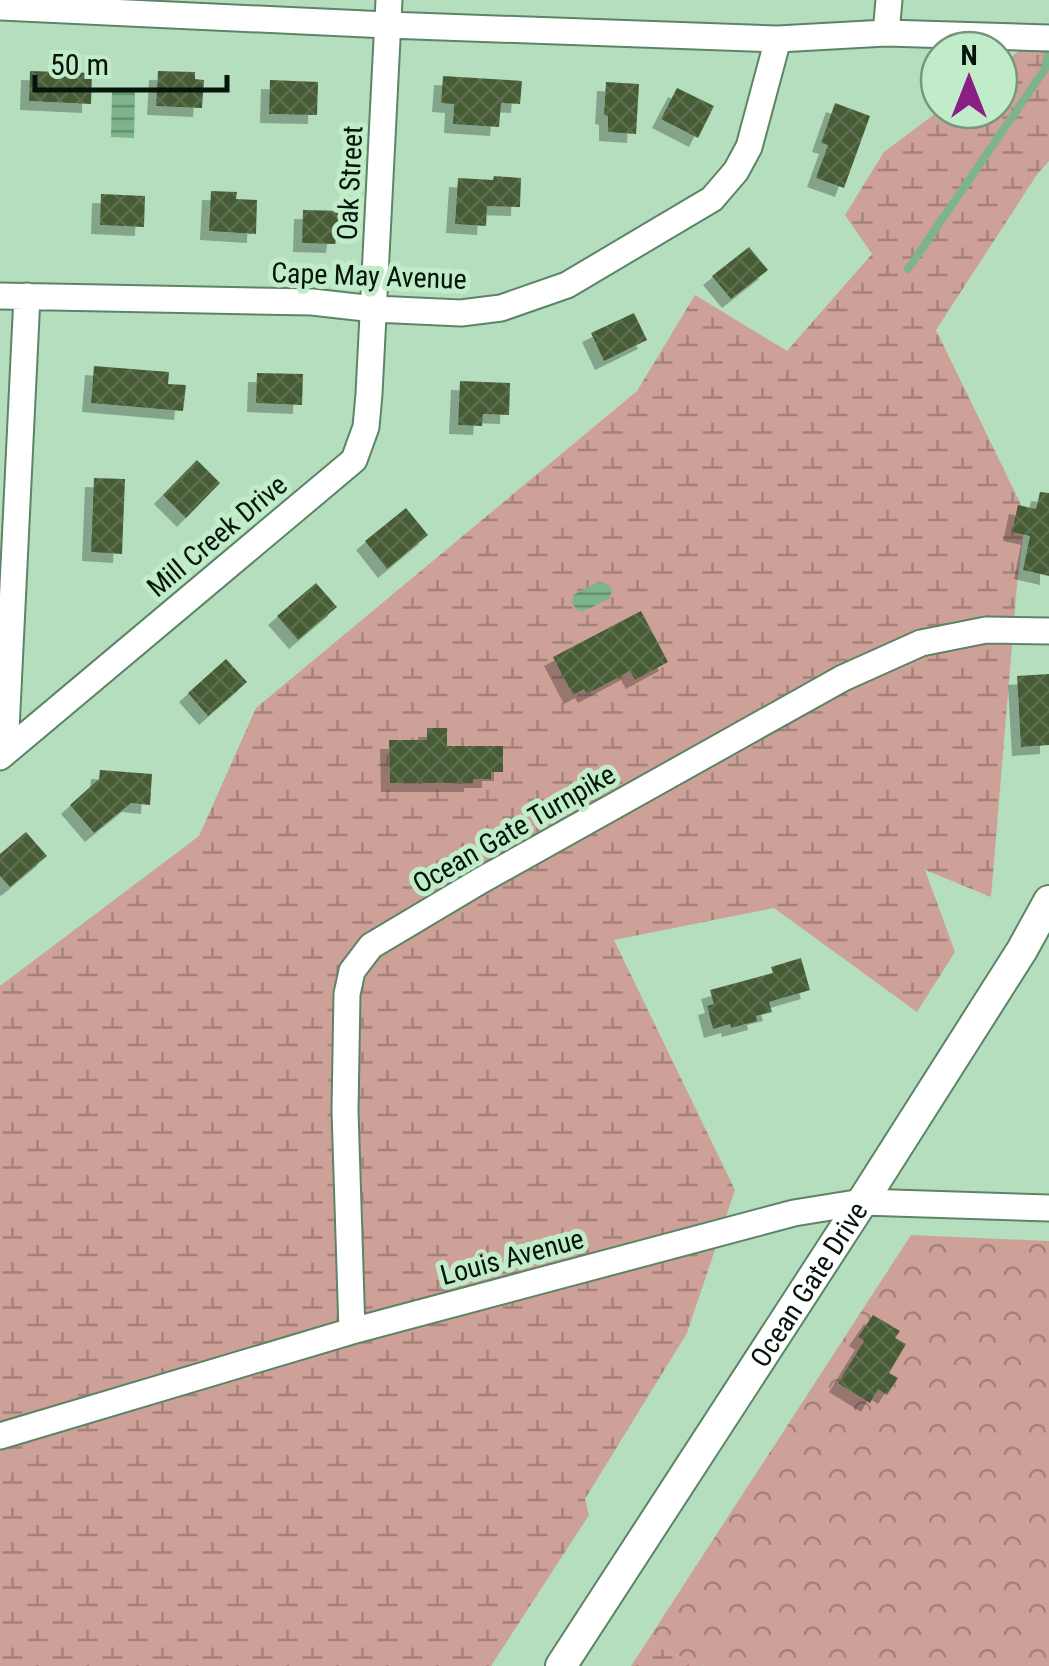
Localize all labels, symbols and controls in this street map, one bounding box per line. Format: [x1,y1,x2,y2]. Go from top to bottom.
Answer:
scale bar [35,30,228,92]
north arrow [919,30,1019,130]
text: N [960,39,978,72]
text: 50 m [50,47,109,82]
street label: Oak Street [331,125,369,241]
street label: Cape May Avenue [271,256,467,296]
street label: Mill Creek Drive [140,468,294,604]
street label: Ocean Gate Turnpike [407,758,621,900]
street label: Ocean Gate Drive [743,1196,874,1373]
street label: Louis Avenue [437,1222,587,1292]

